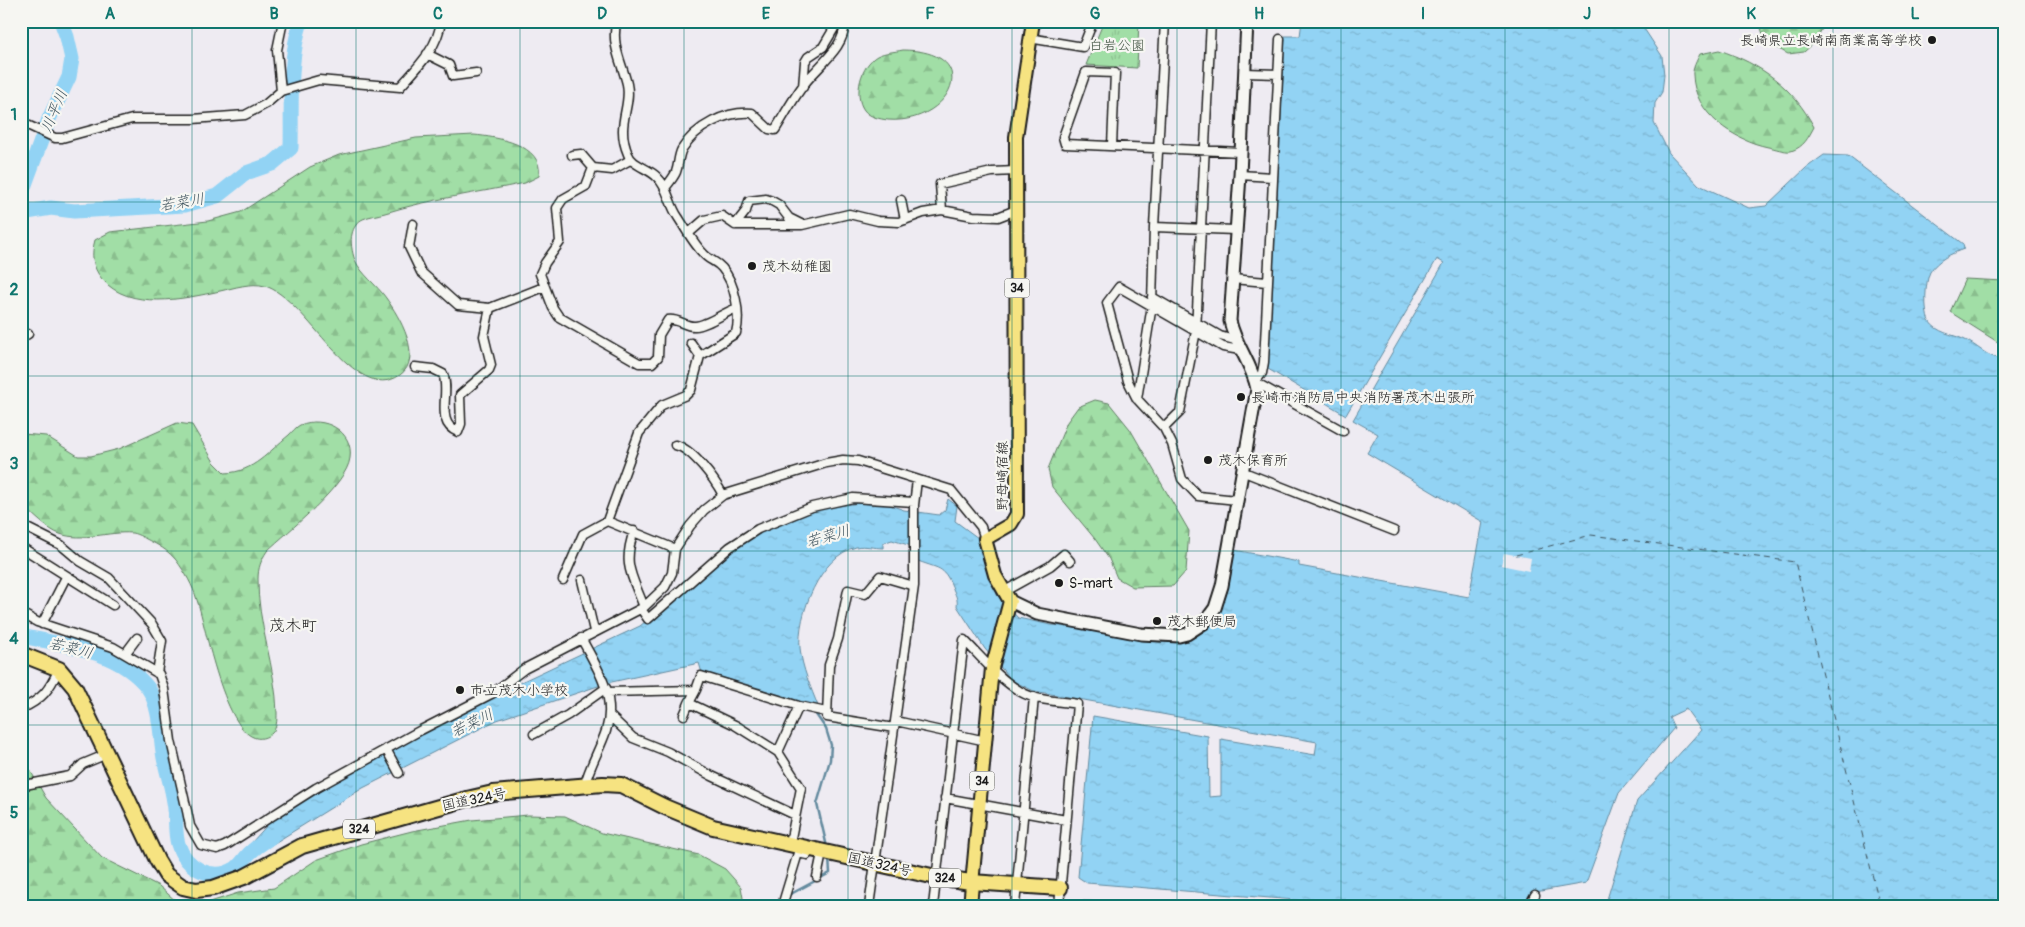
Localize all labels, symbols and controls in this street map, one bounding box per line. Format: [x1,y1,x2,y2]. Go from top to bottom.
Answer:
text: A [105,4,116,24]
text: B [269,4,279,24]
text: C [433,4,443,24]
text: D [597,4,607,24]
text: E [762,4,771,24]
text: F [925,4,935,24]
text: G [1090,4,1101,24]
text: H [1254,4,1264,24]
text: I [1421,4,1425,24]
text: J [1583,4,1591,24]
text: K [1746,4,1756,24]
text: L [1910,4,1920,24]
place label: 長崎県立長崎南商業高等学校 [1740,32,1922,49]
marker: 長崎県立長崎南商業高等学校 [1926,34,1938,46]
park label: 白岩公園 [1089,37,1145,54]
water label: 川平川 [37,87,72,136]
text: 1 [11,105,17,125]
water label: 若菜川 [158,190,206,215]
place label: 茂木幼稚園 [762,258,832,275]
marker: 茂木幼稚園 [746,260,758,272]
road number: 34 [1004,278,1030,298]
text: 2 [10,280,19,300]
place label: 長崎市消防局中央消防署茂木出張所 [1251,389,1475,406]
marker: 長崎市消防局中央消防署茂木出張所 [1235,391,1247,403]
street label: 野母崎宿線 [994,441,1011,511]
place label: 茂木保育所 [1218,452,1288,469]
text: 3 [10,454,19,474]
marker: 茂木保育所 [1202,454,1214,466]
water label: 若菜川 [804,521,852,552]
place label: S-mart [1069,575,1113,592]
marker: S-mart [1053,577,1065,589]
place label: 茂木郵便局 [1167,613,1237,630]
marker: 茂木郵便局 [1151,615,1163,627]
district label: 茂木町 [269,616,317,636]
text: 4 [9,629,19,649]
water label: 若菜川 [47,634,95,663]
place label: 市立茂木小学校 [470,682,568,699]
marker: 市立茂木小学校 [454,684,466,696]
water label: 若菜川 [448,705,497,742]
road number: 34 [970,771,994,790]
street label: 国道324号 [440,784,508,815]
text: 5 [10,803,19,823]
road number: 324 [343,820,375,839]
street label: 国道324号 [846,849,914,880]
road number: 324 [929,868,961,888]

